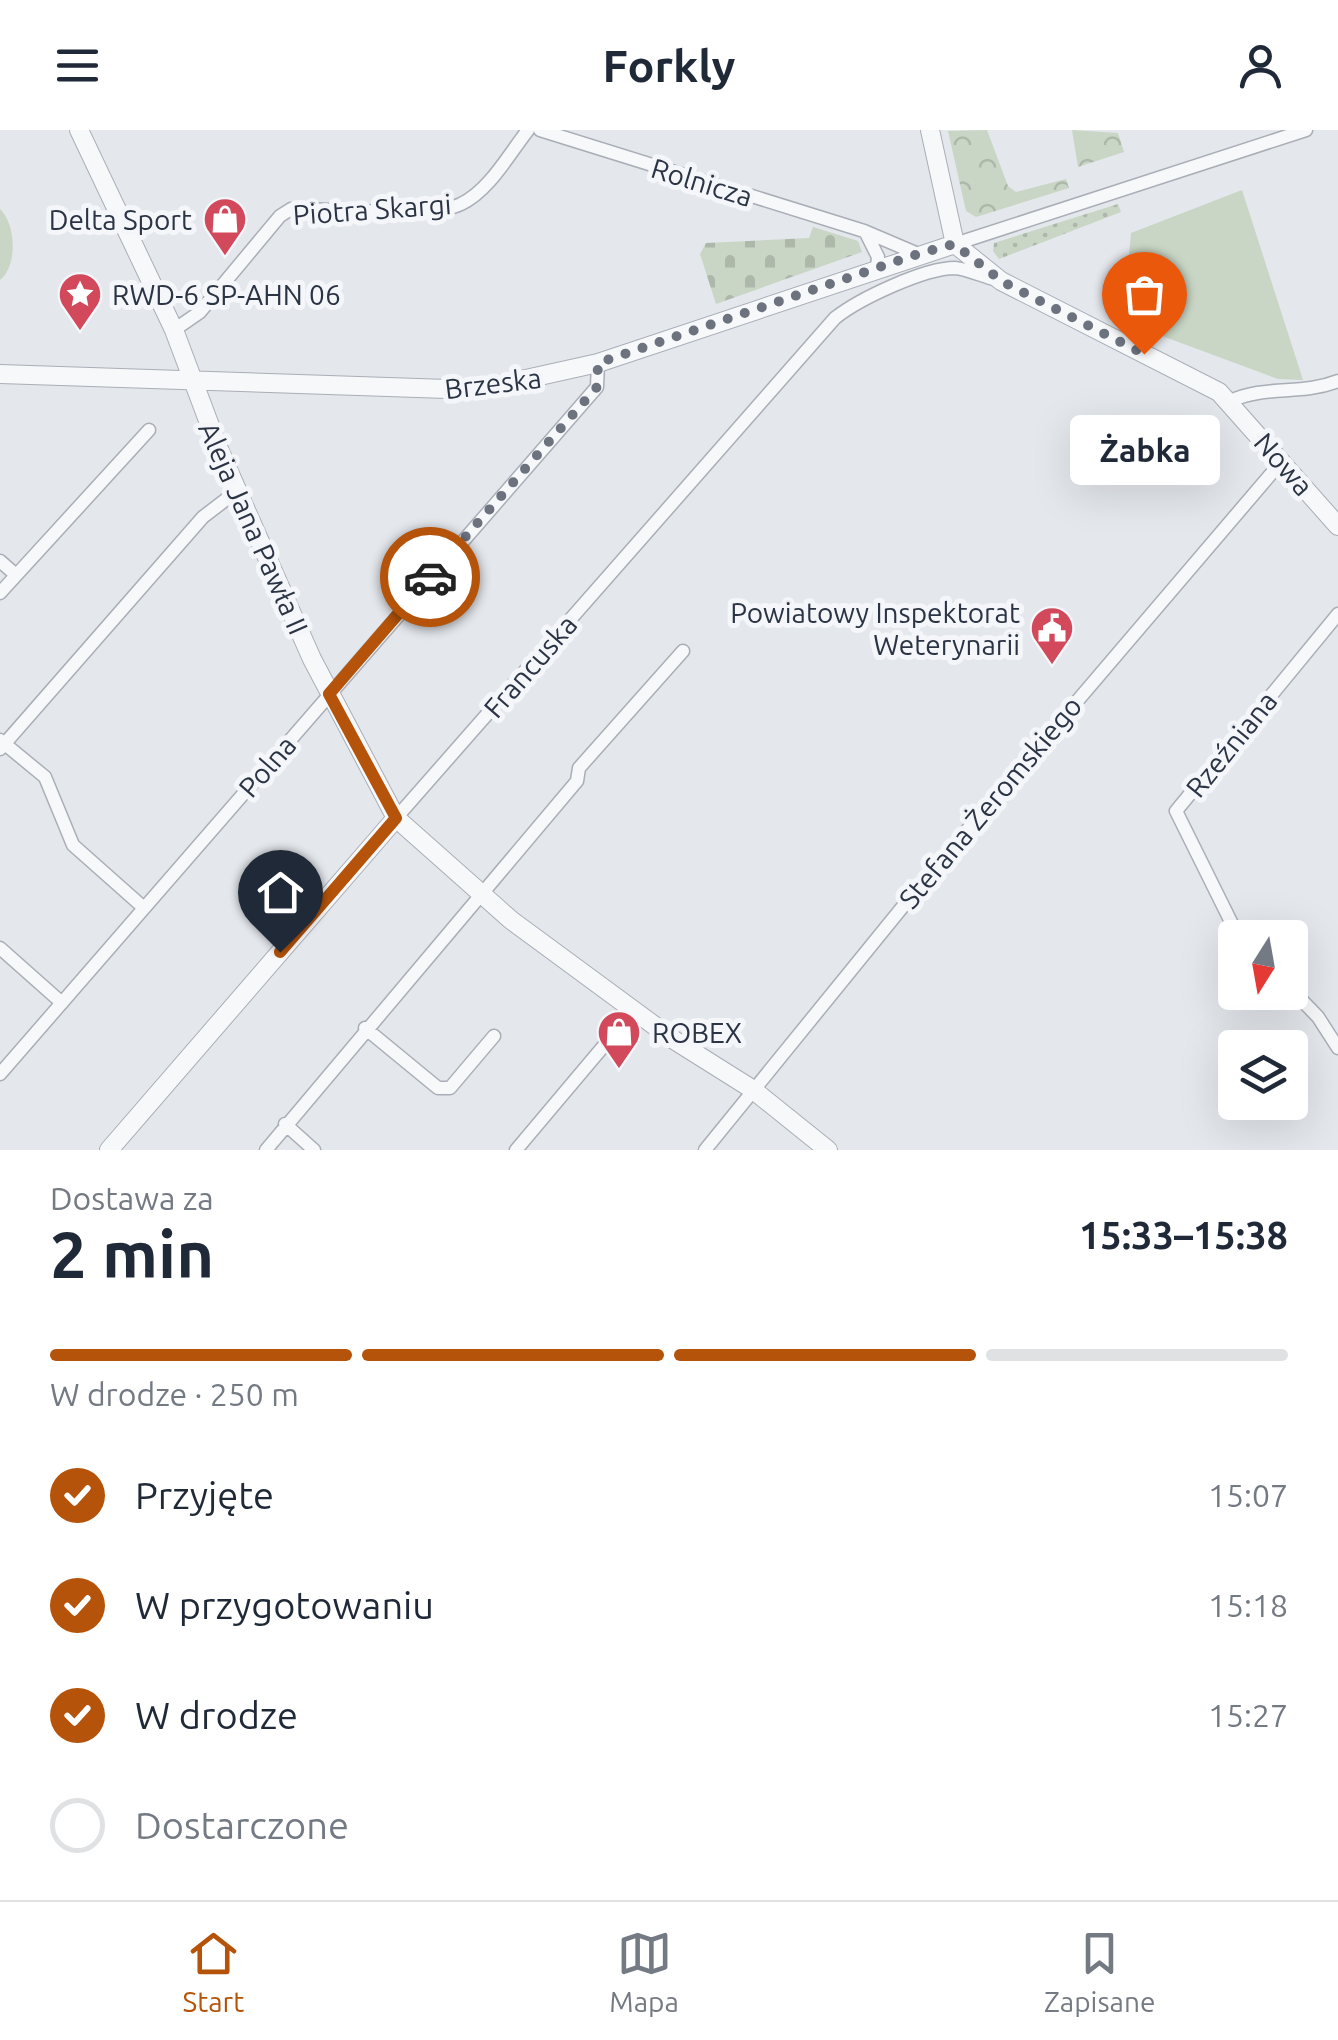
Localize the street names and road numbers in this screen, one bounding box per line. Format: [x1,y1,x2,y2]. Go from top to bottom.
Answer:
street label: Rolnicza [648,152,756,212]
street label: Piotra Skargi [292,188,452,230]
street label: Brzeska [443,362,543,404]
street label: Aleja Jana Pawła II [193,417,315,639]
street label: Nowa [1249,426,1319,502]
street label: Francuska [477,609,583,723]
street label: Rzeźniana [1179,685,1283,803]
street label: Stefana Żeromskiego [893,690,1087,914]
street label: Polna [232,729,302,803]

